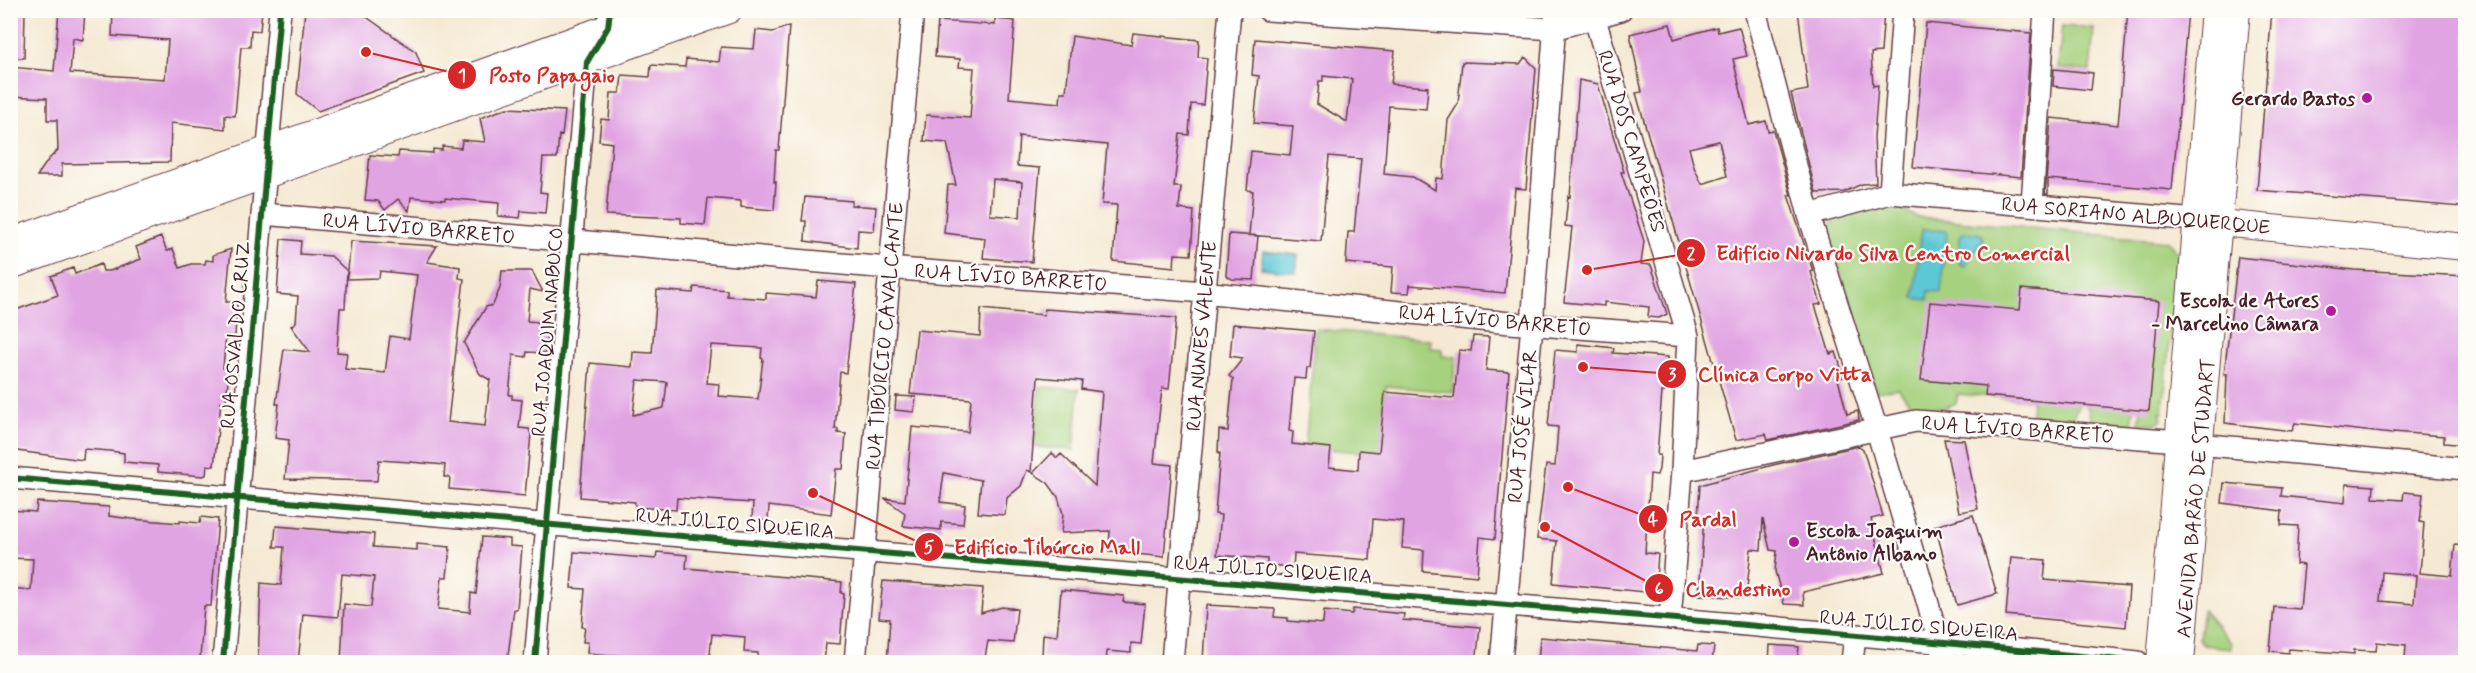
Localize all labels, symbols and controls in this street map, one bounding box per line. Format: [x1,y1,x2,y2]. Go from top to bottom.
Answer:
street label: RUA DOS CAMPEÕES [1590,47,1671,236]
callout: Posto Papagaio [447,55,627,94]
text: Posto Papagaio [489,62,615,92]
text: 1 [458,64,466,88]
place label: Gerardo Bastos [2231,86,2355,113]
marker: Gerardo Bastos [2360,91,2374,105]
street label: RUA SORIANO ALBUQUERQUE [2000,191,2271,242]
street label: RUA TIBÚRCIO CAVALCANTE [860,201,911,471]
street label: RUA LÍVIO BARRETO [321,208,516,251]
street label: RUA JOAQUIM NABUCO [526,226,571,438]
callout: Edifício Nivardo Silva Centro Comercial [1676,233,2080,272]
street label: RUA OSVALDO CRUZ [215,240,258,430]
street label: RUA NUNES VALENTE [1181,240,1224,433]
text: Edifício Nivardo Silva Centro Comercial [1716,240,2070,268]
text: 2 [1687,242,1696,266]
street label: RUA LÍVIO BARRETO [914,258,1108,299]
place label: Escola de Atores - Marcelino Câmara [2151,288,2319,338]
street label: RUA LÍVIO BARRETO [1397,300,1592,343]
marker: Escola de Atores - Marcelino Câmara [2324,304,2338,318]
street label: RUA JOSÉ VILAR [1502,348,1545,504]
callout: Clínica Corpo Vitta [1657,354,1883,393]
street label: AVENIDA BARÃO DE STUDART [2171,357,2222,639]
text: Clínica Corpo Vitta [1698,361,1872,389]
text: 3 [1668,363,1677,387]
street label: RUA LÍVIO BARRETO [1921,410,2115,451]
callout: Pardal [1638,499,1749,538]
street label: RUA JÚLIO SIQUEIRA [634,502,836,547]
text: Pardal [1679,506,1737,534]
text: 4 [1648,508,1659,532]
place label: Escola Joaquim Antônio Albano [1806,518,1943,568]
callout: Edifício Tibúrcio Mall [914,527,1150,566]
text: Edifício Tibúrcio Mall [954,534,1140,562]
marker: Escola Joaquim Antônio Albano [1787,535,1801,549]
text: 5 [924,536,935,560]
street label: RUA JÚLIO SIQUEIRA [1172,550,1373,591]
callout: Clandestino [1644,569,1802,608]
text: Clandestino [1686,576,1791,604]
text: 6 [1654,577,1664,601]
street label: RUA JÚLIO SIQUEIRA [1818,604,2020,649]

